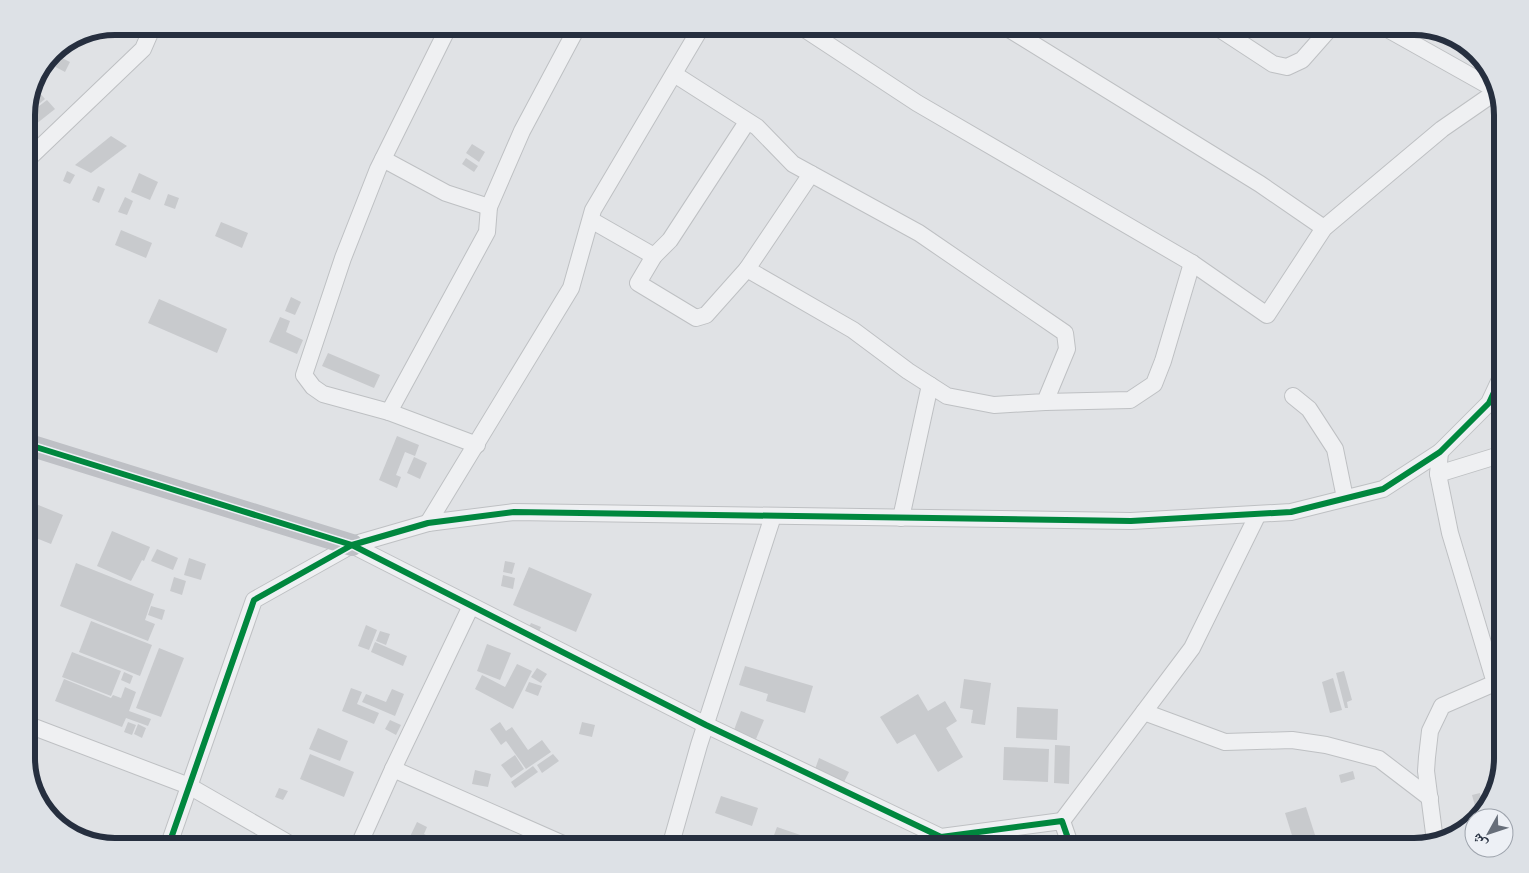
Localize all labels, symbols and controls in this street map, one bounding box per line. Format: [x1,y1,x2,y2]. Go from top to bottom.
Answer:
north arrow [1464,808,1514,858]
text: ش [1469,829,1491,852]

